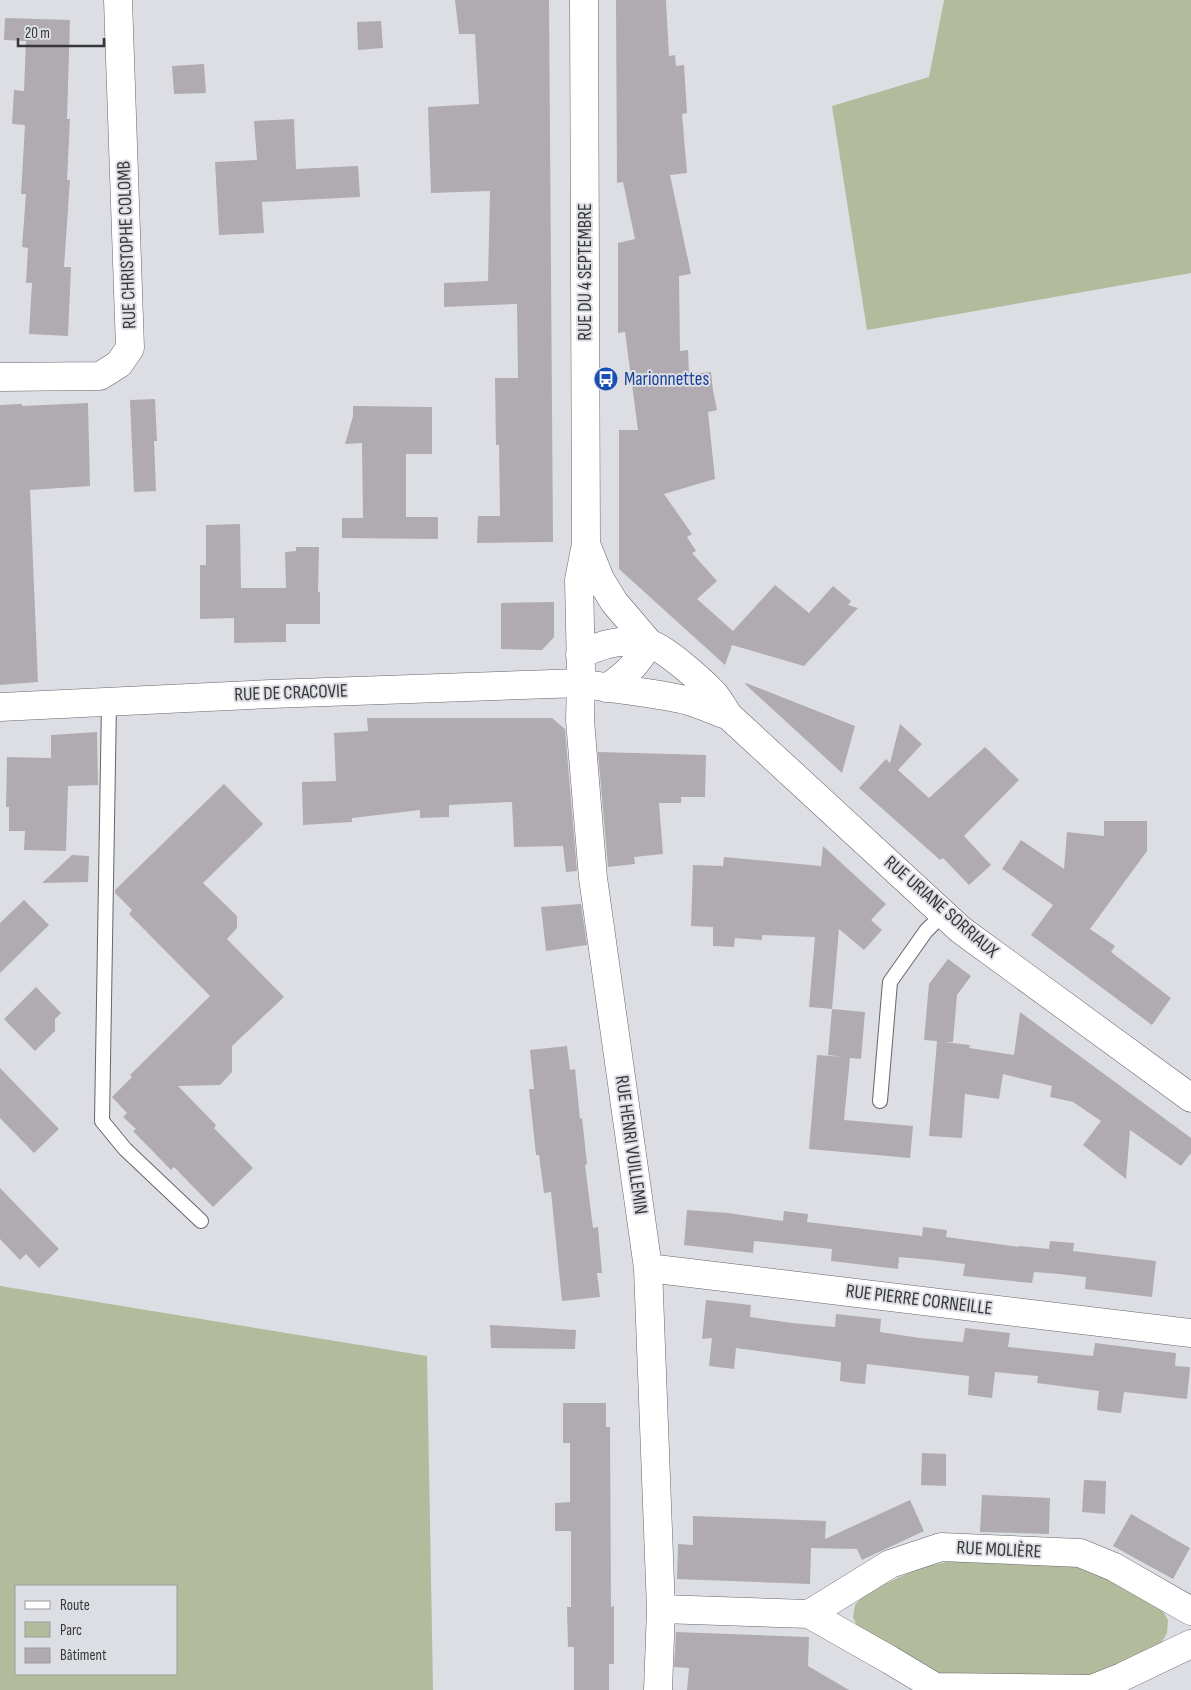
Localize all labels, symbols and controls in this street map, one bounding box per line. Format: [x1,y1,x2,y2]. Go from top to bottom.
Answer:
scale bar [18,15,104,47]
text: 20 m [25,24,50,43]
street label: RUE CHRISTOPHE COLOMB [113,161,141,329]
street label: RUE DU 4 SEPTEMBRE [574,203,597,341]
bus stop icon: Marionnettes [593,366,619,392]
place label: Marionnettes [624,368,709,391]
street label: RUE DE CRACOVIE [234,680,348,706]
street label: RUE URIANE SORRIAUX [879,851,1003,963]
street label: RUE HENRI VUILLEMIN [610,1074,652,1216]
street label: RUE PIERRE CORNEILLE [844,1280,994,1320]
street label: RUE MOLIÈRE [956,1536,1042,1564]
legend [15,1585,178,1675]
text: Route [60,1596,90,1615]
text: Parc [60,1621,82,1640]
text: Bâtiment [60,1646,107,1665]

